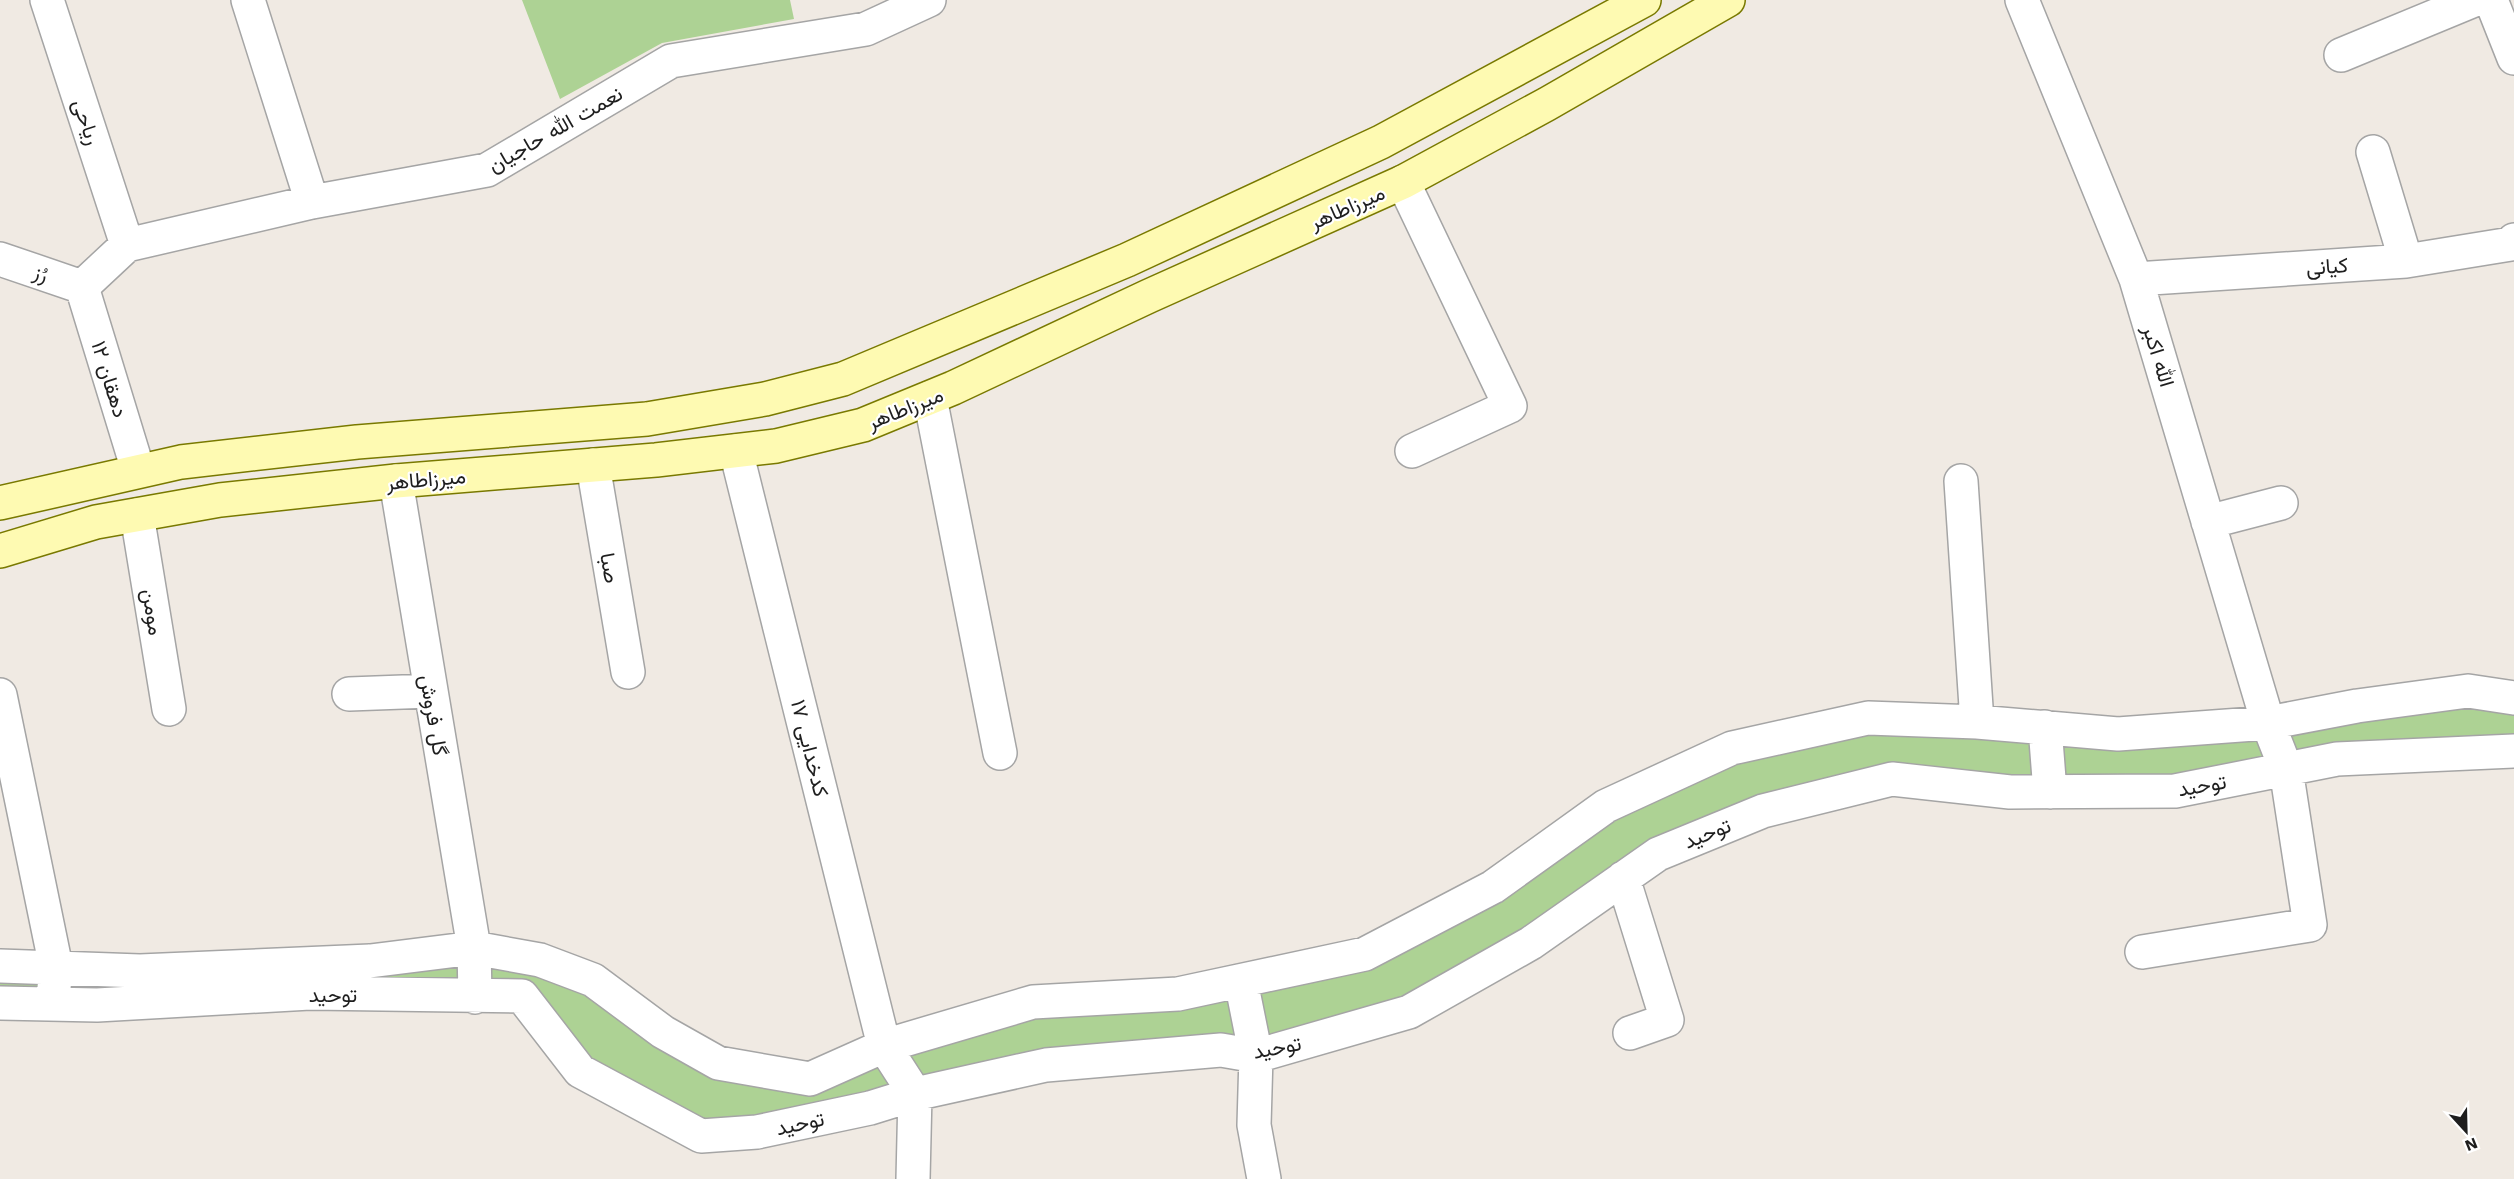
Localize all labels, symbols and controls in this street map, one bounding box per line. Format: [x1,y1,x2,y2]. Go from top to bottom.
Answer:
street label: نعمت الله حاجیان [483,80,627,178]
street label: ریاحی [67,96,106,148]
street label: میرزاطاهر [1305,179,1389,236]
street label: کیانی [2305,252,2349,280]
street label: رُز [29,259,52,288]
street label: الله اکبر [2137,321,2180,390]
street label: دهقان ۱۲ [86,338,134,420]
street label: میرزاطاهر [862,381,947,436]
street label: میرزاطاهر [384,463,467,496]
street label: صبا [595,551,625,585]
street label: مومن [136,587,169,637]
street label: گل فروش [414,672,453,758]
street label: کدخدایی ۱۷ [786,697,834,799]
street label: توحید [2176,768,2228,803]
street label: توحید [1680,812,1735,855]
street label: توحید [309,982,357,1008]
street label: توحید [1251,1030,1303,1065]
north arrow [2436,1101,2496,1161]
street label: توحید [774,1106,827,1141]
text: N [2462,1133,2480,1155]

